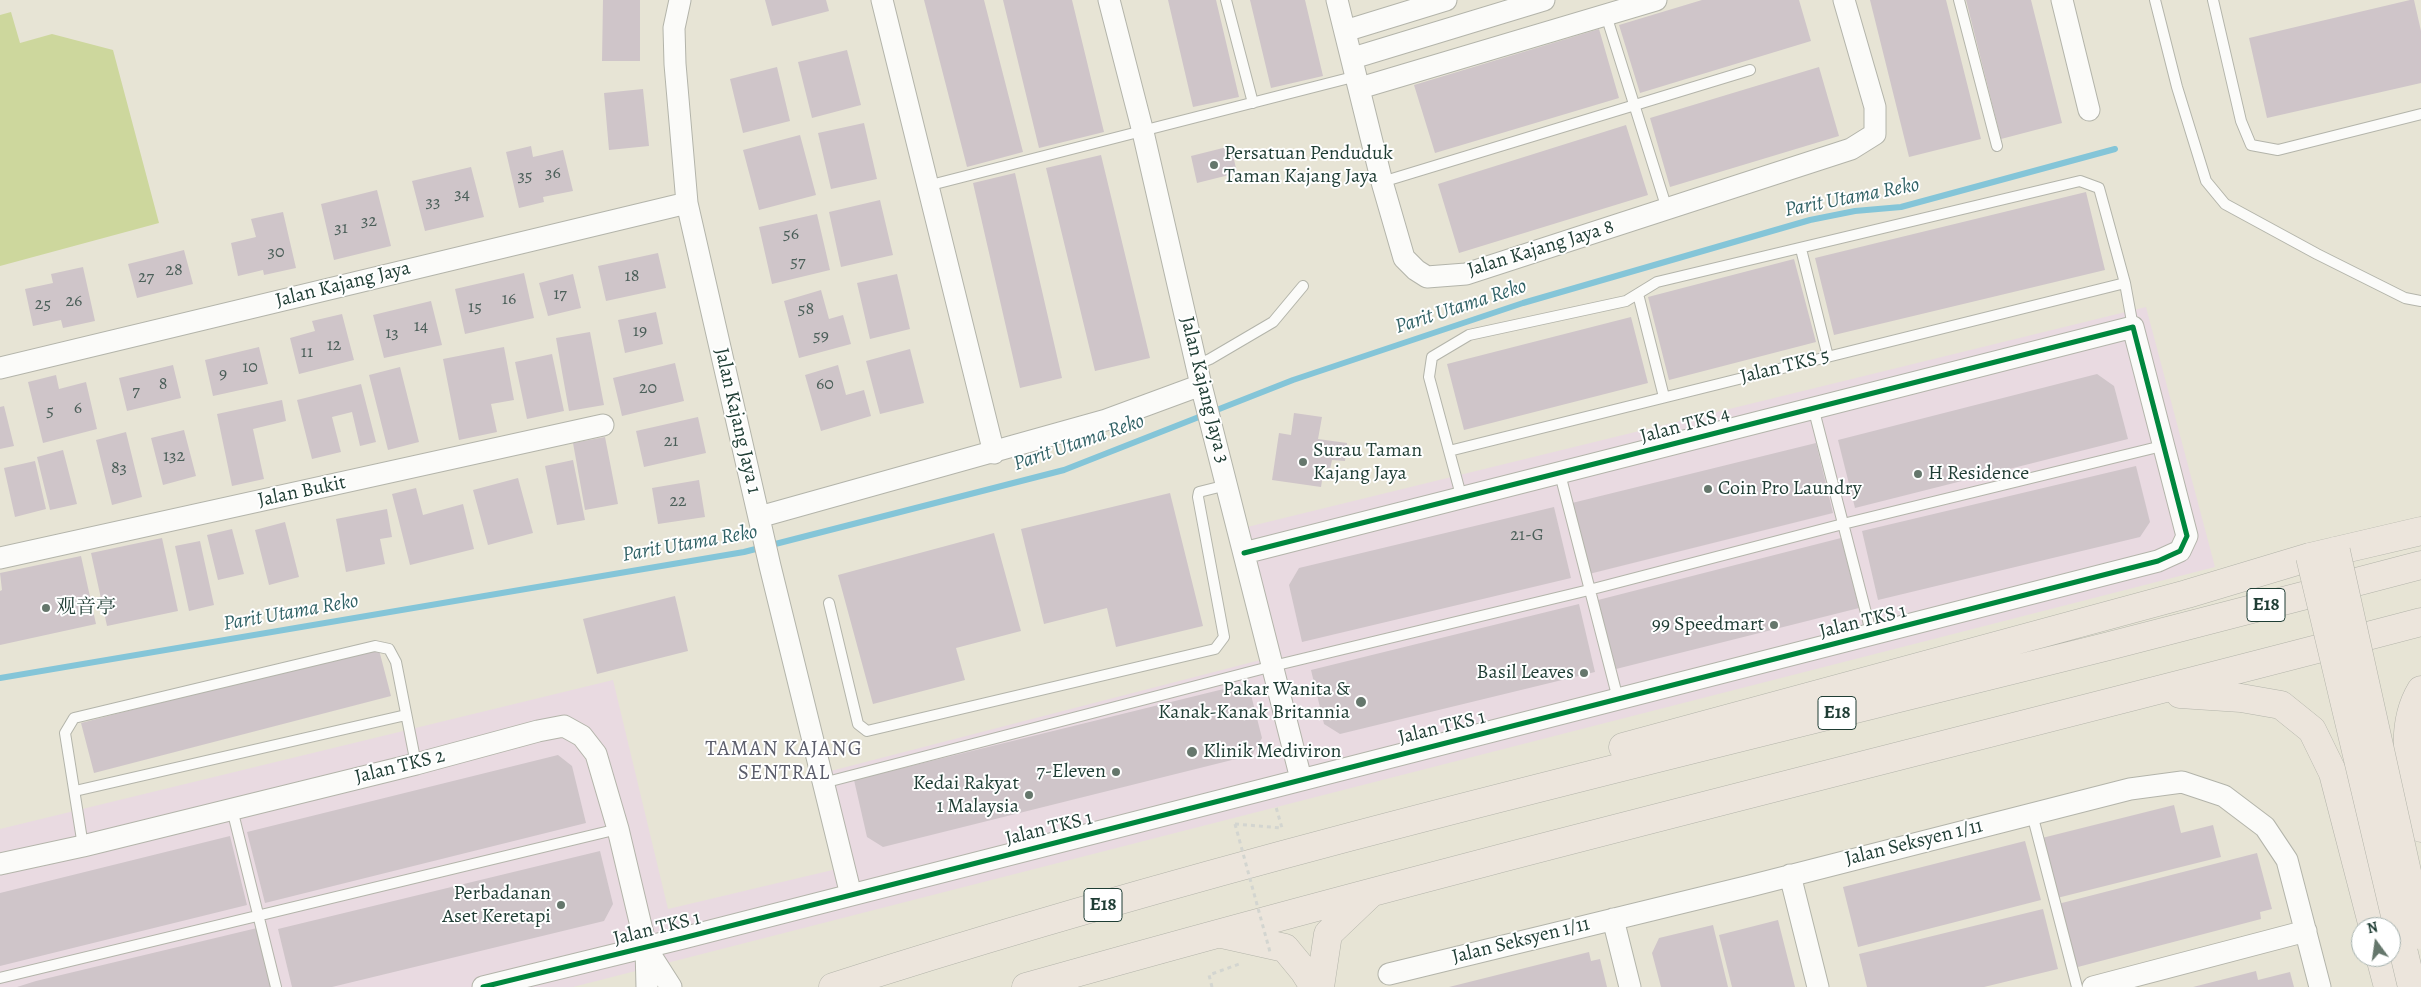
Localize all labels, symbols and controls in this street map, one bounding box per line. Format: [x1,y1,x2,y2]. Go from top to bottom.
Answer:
place label: Persatuan Penduduk Taman Kajang Jaya [1224,142,1393,189]
marker: Persatuan Penduduk Taman Kajang Jaya [1208,159,1220,171]
house number: 36 [545,163,561,185]
house number: 35 [517,166,533,188]
water label: Parit Utama Reko [1782,173,1922,223]
house number: 34 [454,184,470,206]
house number: 33 [426,192,440,214]
house number: 32 [361,211,377,233]
street label: Jalan Kajang Jaya 8 [1465,215,1617,283]
house number: 31 [334,218,348,240]
house number: 56 [783,224,799,246]
house number: 30 [267,242,285,264]
house number: 57 [790,252,806,274]
street label: Jalan Kajang Jaya [273,257,413,313]
house number: 28 [165,260,183,282]
house number: 18 [625,266,639,288]
house number: 27 [138,267,154,289]
water label: Parit Utama Reko [1392,274,1530,340]
house number: 17 [553,284,567,306]
house number: 16 [502,289,516,311]
house number: 26 [66,291,82,313]
house number: 25 [35,294,51,316]
house number: 15 [468,297,482,319]
house number: 58 [798,299,814,321]
street label: Jalan Kajang Jaya 3 [1174,314,1234,466]
house number: 14 [414,316,428,338]
house number: 19 [633,321,647,343]
house number: 13 [385,323,399,345]
house number: 59 [813,326,829,348]
house number: 12 [327,335,341,357]
house number: 11 [301,342,313,364]
street label: Jalan TKS 5 [1738,344,1832,390]
street label: Jalan Kajang Jaya 1 [709,346,765,496]
house number: 10 [242,357,258,379]
house number: 9 [219,364,227,386]
house number: 8 [159,374,167,396]
house number: 60 [816,374,834,396]
house number: 20 [639,378,657,400]
house number: 7 [132,381,140,403]
house number: 6 [74,398,82,420]
house number: 5 [46,401,54,423]
street label: Jalan TKS 4 [1638,403,1732,449]
water label: Parit Utama Reko [1010,409,1148,477]
house number: 21 [664,431,678,453]
place label: Surau Taman Kajang Jaya [1313,439,1422,486]
house number: 132 [163,446,185,468]
marker: Surau Taman Kajang Jaya [1297,456,1309,468]
house number: 83 [111,458,127,480]
place label: H Residence [1928,462,2029,486]
marker: H Residence [1912,468,1924,480]
street label: Jalan Bukit [256,471,348,513]
place label: Coin Pro Laundry [1718,477,1862,501]
marker: Coin Pro Laundry [1702,483,1714,495]
house number: 22 [669,491,687,513]
water label: Parit Utama Reko [620,520,760,568]
house number: 21-G [1510,525,1544,547]
road number: E18 [2247,588,2285,622]
water label: Parit Utama Reko [221,589,361,637]
place label: 观音亭 [56,596,116,620]
street label: Jalan TKS 1 [1817,600,1909,644]
marker: 观音亭 [40,602,52,614]
place label: 99 Speedmart [1652,613,1764,637]
marker: 99 Speedmart [1768,619,1780,631]
place label: Basil Leaves [1477,661,1574,685]
marker: Basil Leaves [1578,667,1590,679]
place label: Pakar Wanita & Kanak-Kanak Britannia [1158,678,1350,725]
marker: Pakar Wanita & Kanak-Kanak Britannia [1354,695,1368,709]
road number: E18 [1818,696,1856,730]
street label: Jalan TKS 1 [1396,706,1488,750]
district label: TAMAN KAJANG SENTRAL [704,737,864,787]
place label: Klinik Mediviron [1203,740,1341,764]
street label: Jalan TKS 2 [353,744,447,790]
marker: Klinik Mediviron [1185,745,1199,759]
place label: 7-Eleven [1036,760,1106,784]
marker: 7-Eleven [1110,766,1122,778]
place label: Kedai Rakyat 1 Malaysia [913,772,1019,819]
marker: Kedai Rakyat 1 Malaysia [1023,789,1035,801]
street label: Jalan TKS 1 [1003,807,1095,851]
street label: Jalan Seksyen 1/11 [1843,814,1985,872]
place label: Perbadanan Aset Keretapi [442,882,551,929]
road number: E18 [1084,888,1122,922]
marker: Perbadanan Aset Keretapi [555,899,567,911]
street label: Jalan TKS 1 [611,907,703,951]
street label: Jalan Seksyen 1/11 [1450,912,1592,970]
north arrow [2351,917,2401,967]
text: N [2365,917,2380,938]

